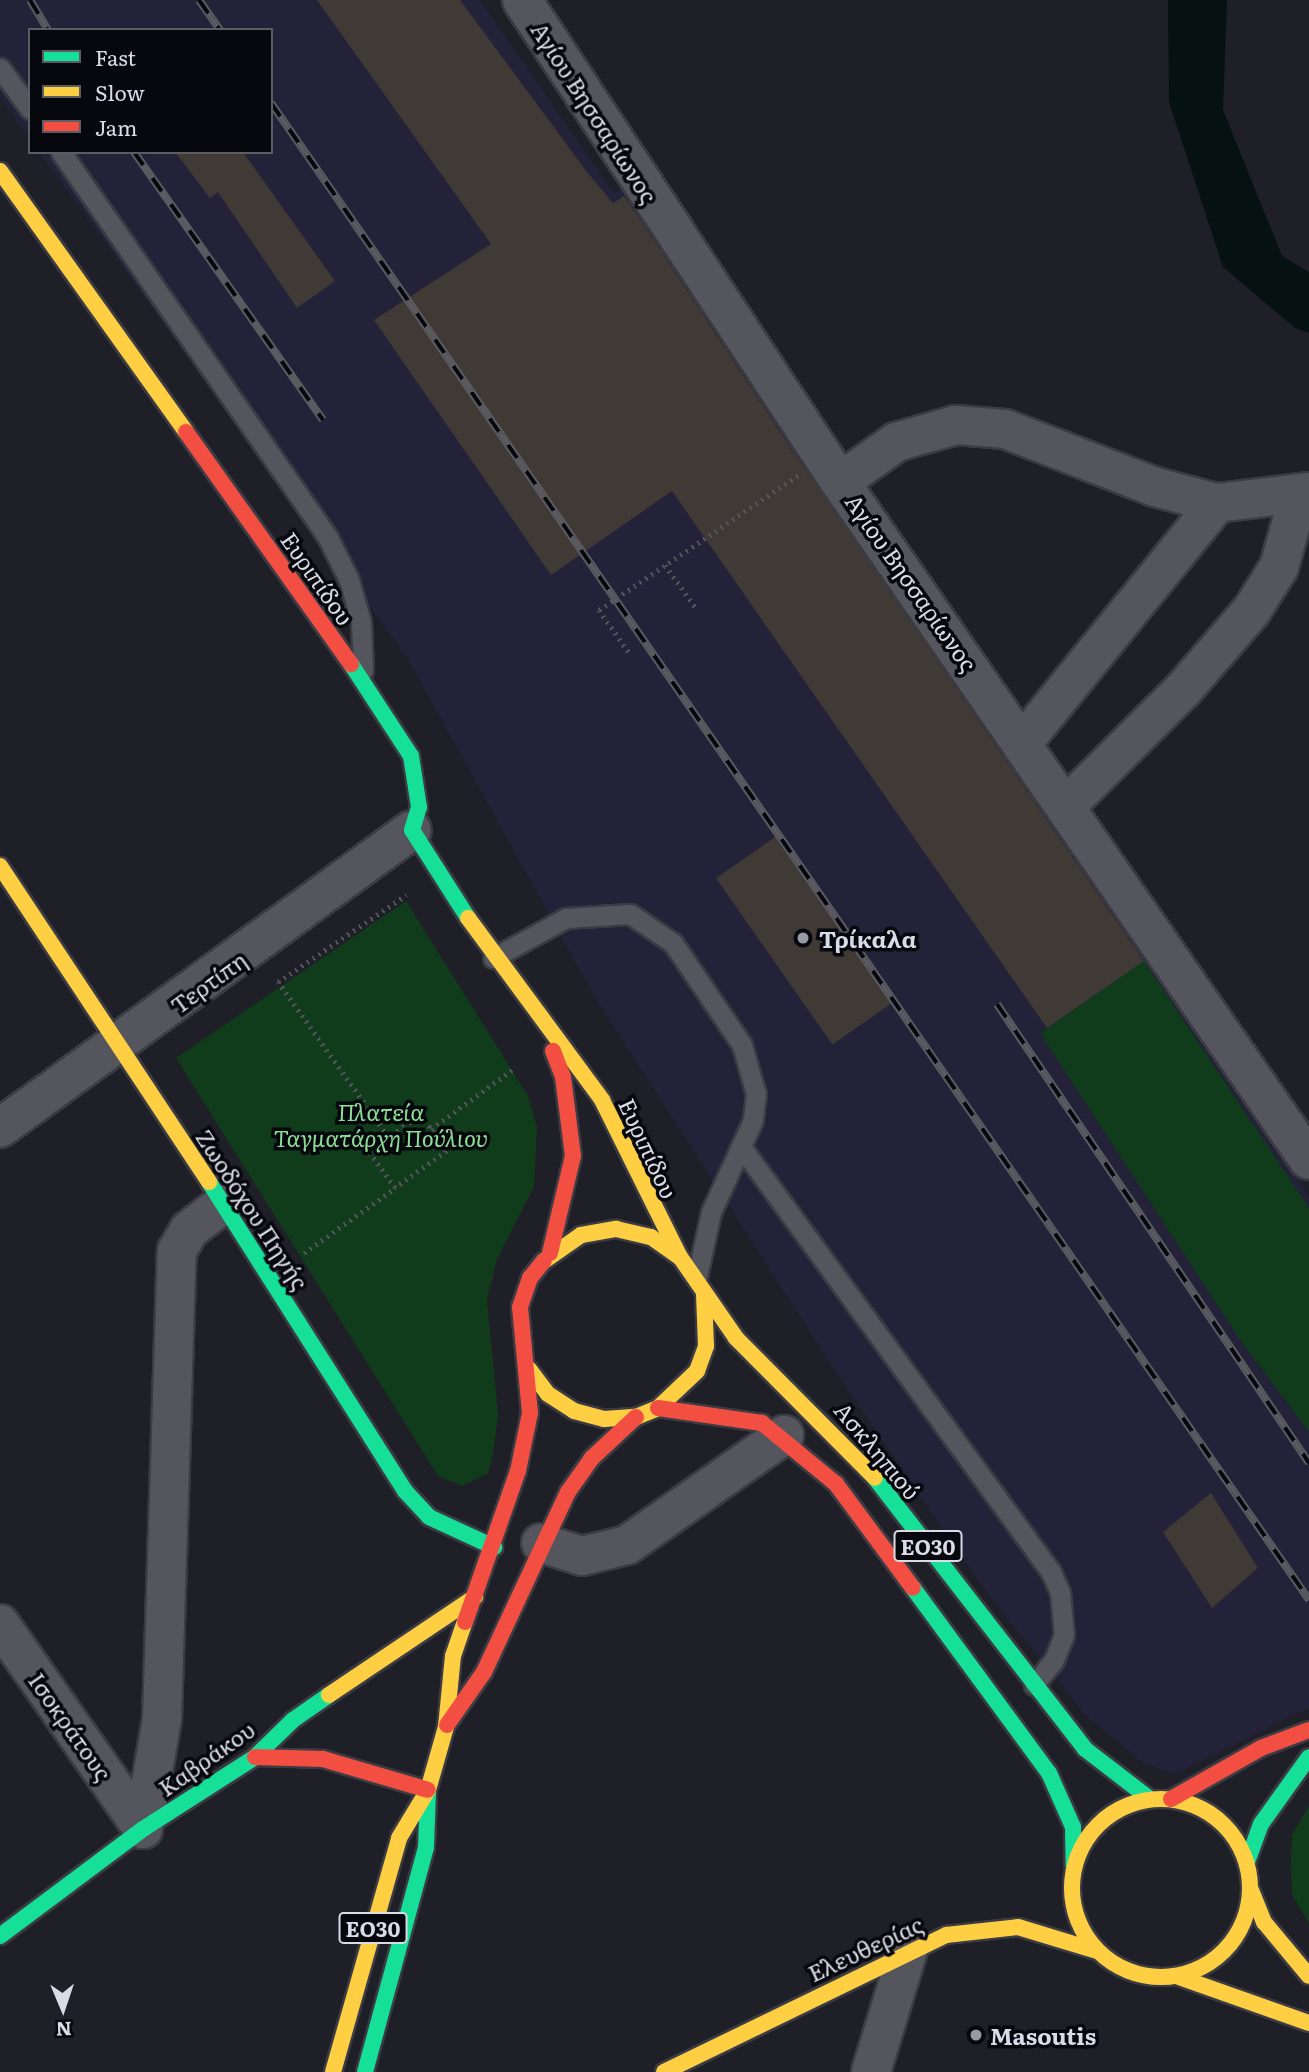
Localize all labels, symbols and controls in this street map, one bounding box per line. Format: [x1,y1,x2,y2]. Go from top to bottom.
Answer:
street label: Αγίου Βησσαρίωνος [526,16,664,208]
legend [28,28,273,154]
text: Fast [95,41,136,72]
text: Slow [95,76,145,107]
text: Jam [95,111,137,142]
street label: Αγίου Βησσαρίωνος [840,488,984,676]
street label: Ευριπίδου [276,526,360,630]
place label: Τρίκαλα [819,924,917,952]
marker: Τρίκαλα [793,928,813,948]
street label: Τερτίπη [165,945,251,1019]
street label: Ευριπίδου [614,1094,684,1202]
park label: Πλατεία Ταγματάρχη Πούλιου [274,1097,488,1151]
street label: Ζωοδόχου Πηγής [191,1124,315,1294]
street label: Ασκληπιού [829,1396,927,1504]
road number: ΕΟ30 [893,1528,963,1564]
street label: Ισοκράτους [24,1667,118,1785]
street label: Καβράκου [153,1715,259,1801]
street label: Ελευθερίας [803,1909,927,1987]
road number: ΕΟ30 [338,1910,408,1946]
north arrow [28,1974,98,2044]
text: N [55,2016,72,2044]
place label: Masoutis [990,2021,1096,2049]
marker: Masoutis [968,2027,984,2043]

